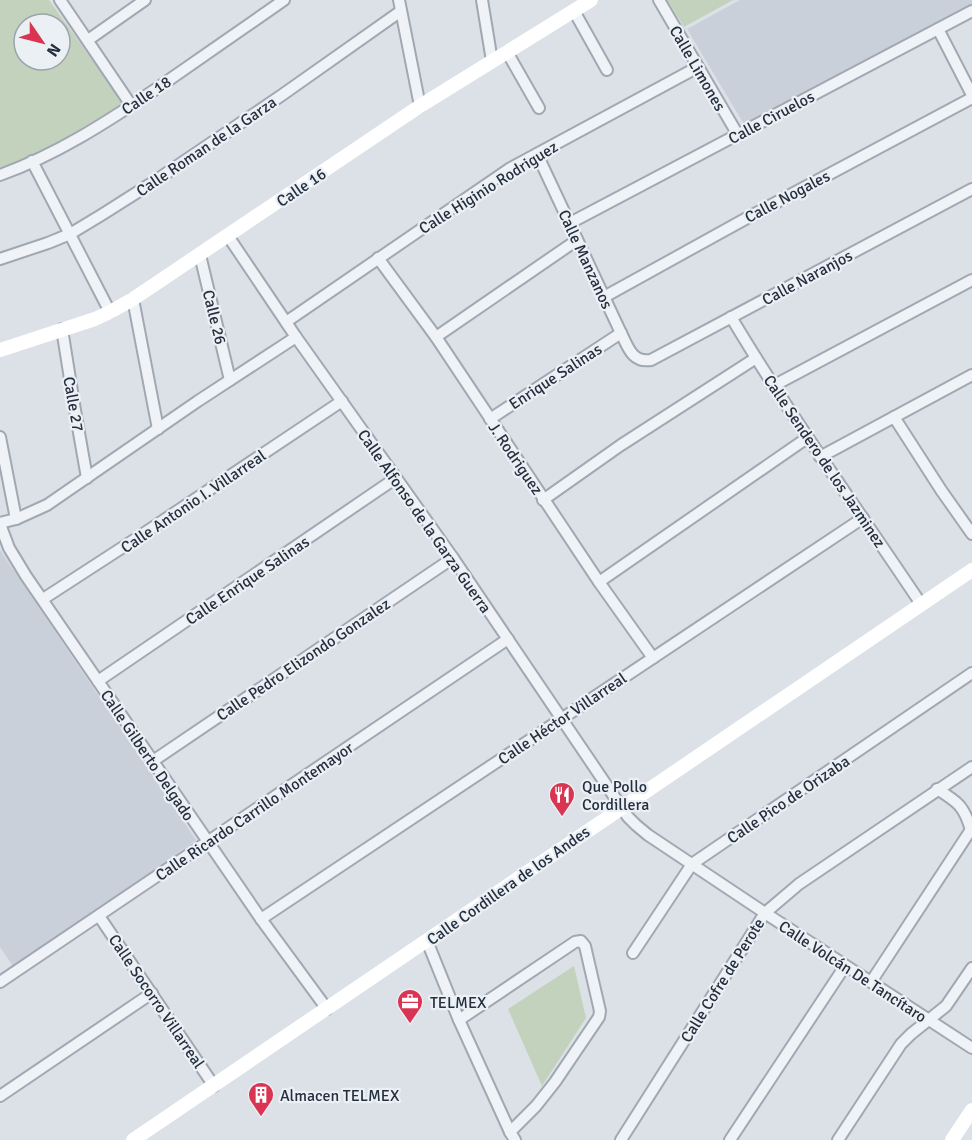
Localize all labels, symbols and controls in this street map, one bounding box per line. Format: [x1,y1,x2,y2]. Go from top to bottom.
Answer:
north arrow [12,12,72,72]
street label: Calle Limones [665,22,730,115]
text: N [42,40,65,60]
street label: Calle 18 [118,72,175,120]
street label: Calle Ciruelos [725,87,818,149]
street label: Calle Roman de la Garza [133,92,281,201]
street label: Calle Higinio Rodriguez [415,137,562,239]
street label: Calle 16 [273,164,330,212]
street label: Calle Nogales [741,166,833,228]
street label: Calle Manzanos [553,207,617,312]
street label: Calle Naranjos [759,246,856,310]
street label: Calle 26 [198,288,230,347]
street label: Enrique Salinas [505,339,606,414]
street label: Calle Sendero de los Jazminez [759,371,890,552]
street label: Calle 27 [58,375,88,433]
street label: J. Rodriguez [484,418,547,499]
street label: Calle Alfonso de la Garza Guerra [353,426,495,617]
street label: Calle Antonio I. Villarreal [117,446,270,558]
street label: Calle Enrique Salinas [182,532,313,630]
street label: Calle Pedro Elizondo Gonzalez [213,594,394,726]
street label: Calle Héctor Villarreal [494,668,631,769]
street label: Calle Gilberto Delgado [96,686,198,825]
street label: Calle Ricardo Carrillo Montemayor [152,738,357,886]
street label: Calle Pico de Orizaba [723,751,854,848]
place label: Que Pollo Cordillera [582,777,649,815]
restaurant icon: Que Pollo Cordillera [547,780,577,818]
street label: Calle Cordillera de los Andes [423,822,594,950]
street label: Calle Cofre de Perote [677,915,769,1046]
street label: Calle Volcán De Tancítaro [775,917,930,1027]
street label: Calle Socorro Villarreal [104,931,209,1073]
office icon: TELMEX [395,987,425,1025]
place label: TELMEX [430,993,487,1013]
building icon: Almacen TELMEX [246,1080,276,1118]
place label: Almacen TELMEX [280,1086,400,1106]

